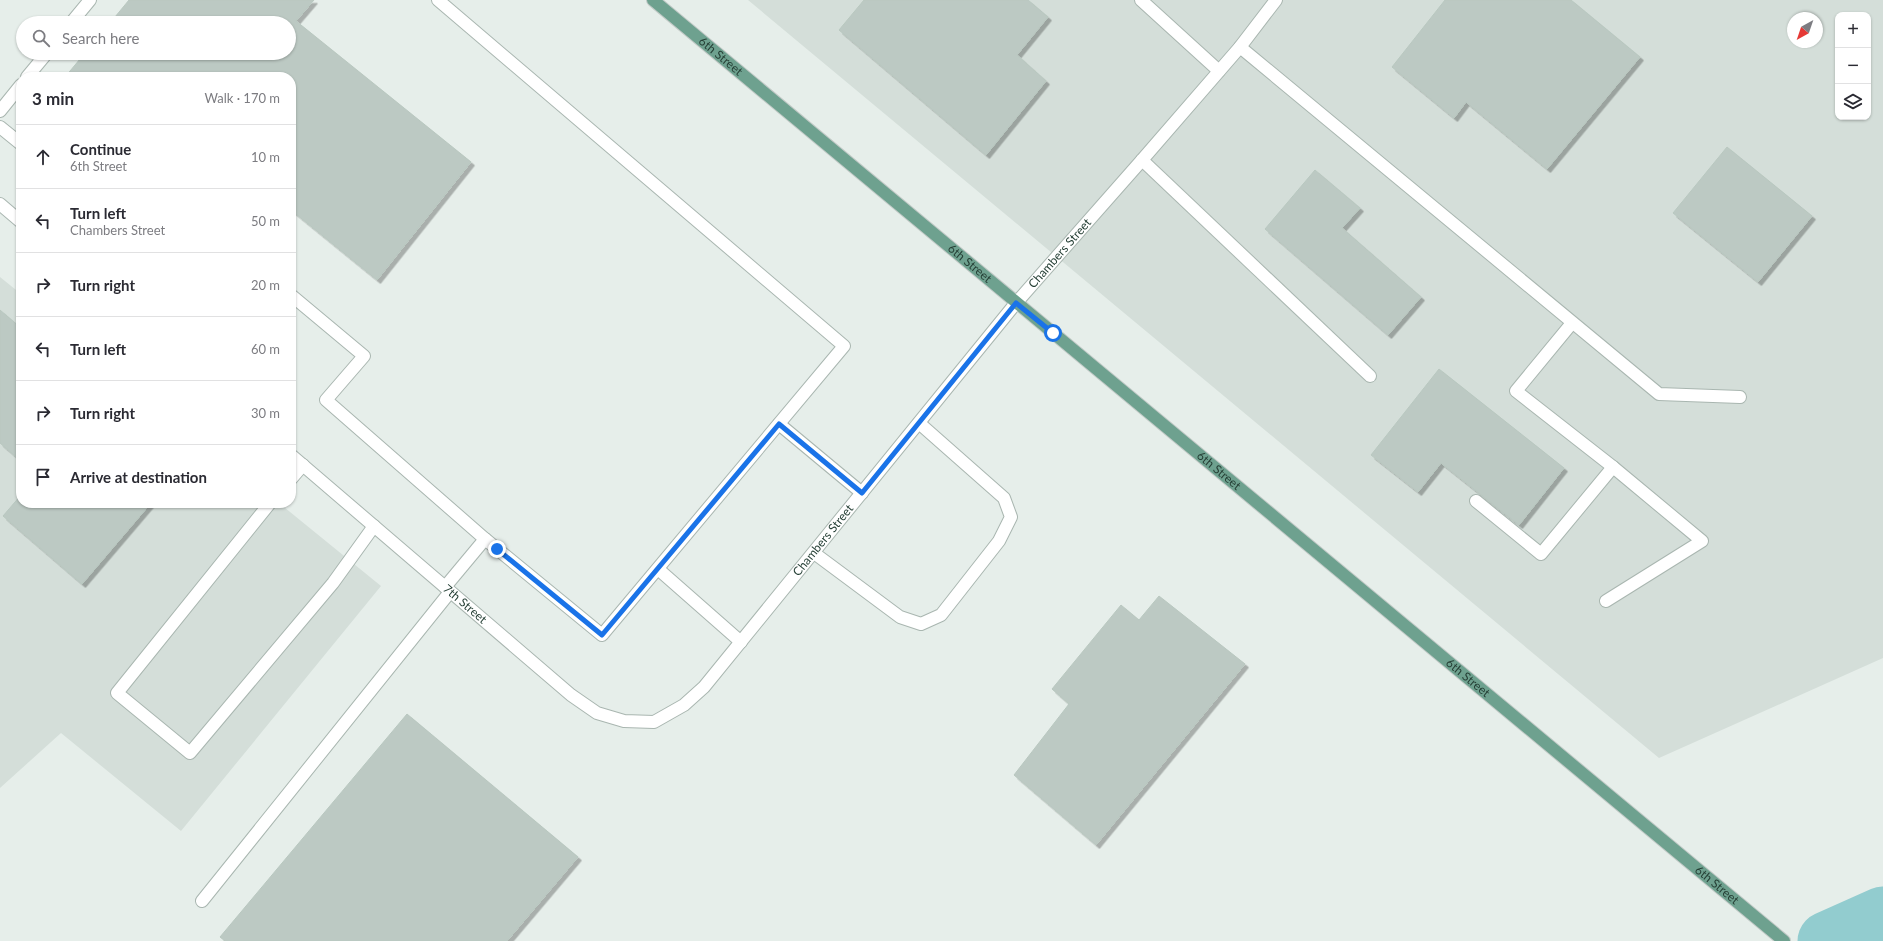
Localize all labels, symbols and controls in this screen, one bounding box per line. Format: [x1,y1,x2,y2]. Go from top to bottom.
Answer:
north arrow [1787,12,1823,48]
map controls [1835,12,1871,120]
button: + [1835,12,1871,48]
search box [16,16,296,60]
icon: search [30,27,52,49]
text: Search here [62,29,139,47]
street label: 6th Street [696,33,747,79]
button: − [1835,48,1871,84]
button: layers [1835,84,1871,120]
text: 3 min [32,88,74,109]
text: Walk · 170 m [204,90,280,106]
text: Continue [70,140,131,158]
icon: ahead [32,146,54,168]
text: 10 m [251,149,280,165]
text: 6th Street [70,158,127,174]
text: Turn left [70,204,126,222]
icon: left [32,210,54,232]
text: 50 m [251,213,280,229]
street label: Chambers Street [1025,214,1095,291]
text: Chambers Street [70,222,165,238]
street label: 6th Street [945,241,996,286]
icon: right [32,274,54,296]
text: Turn right [70,276,135,294]
text: 20 m [251,277,280,293]
route start [1044,324,1062,342]
icon: left [32,338,54,360]
text: Turn left [70,340,126,358]
text: 60 m [251,341,280,357]
icon: right [32,402,54,424]
text: Turn right [70,404,135,422]
text: 30 m [251,405,280,421]
street label: 6th Street [1194,448,1245,493]
icon: arrive [32,466,54,488]
text: Arrive at destination [70,468,207,486]
street label: Chambers Street [789,501,857,579]
route end [488,540,506,558]
street label: 7th Street [440,581,491,627]
street label: 6th Street [1443,655,1494,701]
street label: 6th Street [1692,862,1743,908]

